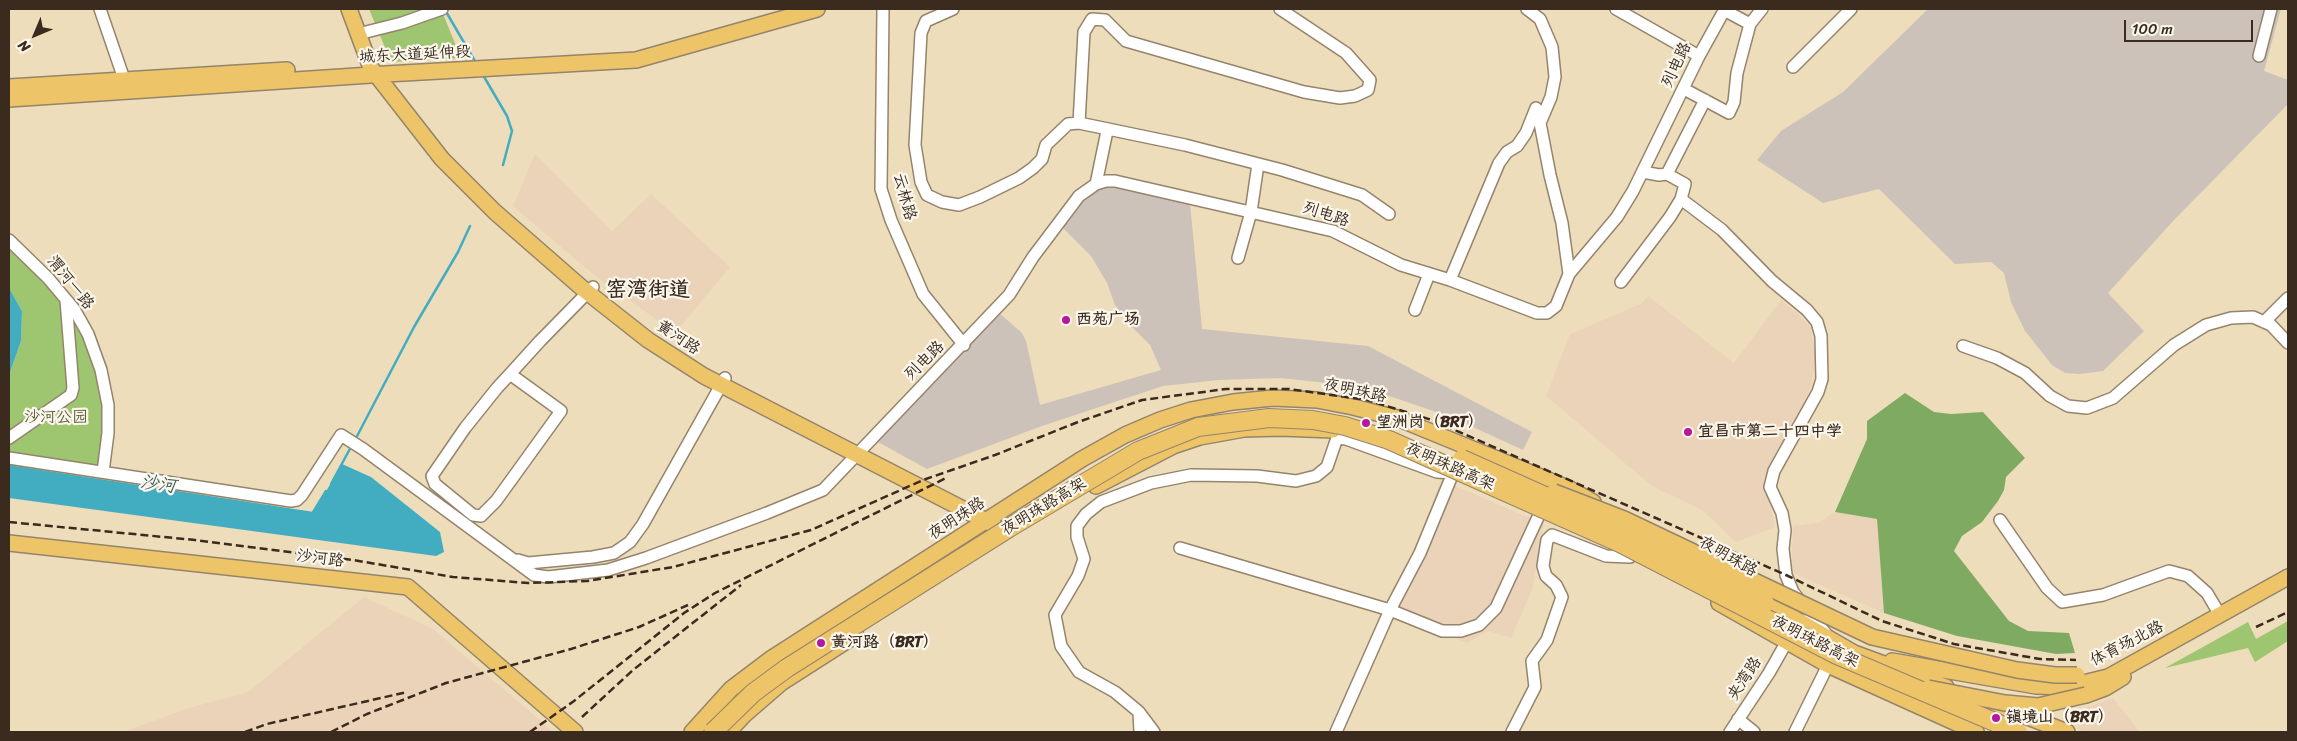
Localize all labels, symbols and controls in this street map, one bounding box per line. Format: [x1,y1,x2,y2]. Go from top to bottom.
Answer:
north arrow [10,10,60,60]
scale bar [2127,10,2256,42]
text: 100 m [2132,16,2173,42]
text: N [12,34,36,58]
street label: 列电路 [1658,39,1696,91]
street label: 城东大道延伸段 [359,42,471,68]
street label: 云林路 [889,171,919,223]
street label: 列电路 [1300,198,1352,232]
street label: 渭河一路 [42,252,98,314]
district label: 窑湾街道 [606,278,690,304]
place label: 西苑广场 [1076,310,1140,330]
marker: 西苑广场 [1060,314,1072,326]
street label: 黄河路 [653,317,703,359]
street label: 列电路 [901,337,949,385]
street label: 夜明珠路 [1322,375,1388,407]
park label: 沙河公园 [24,408,88,428]
place label: 望洲岗（BRT） [1376,413,1484,433]
marker: 望洲岗（BRT） [1360,417,1372,429]
place label: 宜昌市第二十四中学 [1698,422,1842,442]
marker: 宜昌市第二十四中学 [1682,426,1694,438]
street label: 夜明珠路高架 [1402,439,1498,495]
water label: 沙河 [139,472,177,498]
street label: 夜明珠路高架 [998,474,1090,540]
street label: 夜明珠路 [925,494,989,544]
street label: 夜明珠路 [1695,533,1761,581]
street label: 沙河路 [295,547,345,571]
street label: 夜明珠路高架 [1768,612,1862,672]
street label: 体育场北路 [2087,617,2167,671]
place label: 黄河路（BRT） [831,633,939,653]
marker: 黄河路（BRT） [815,637,827,649]
street label: 夹湾路 [1724,654,1766,704]
place label: 镇境山（BRT） [2006,708,2114,728]
marker: 镇境山（BRT） [1990,712,2002,724]

